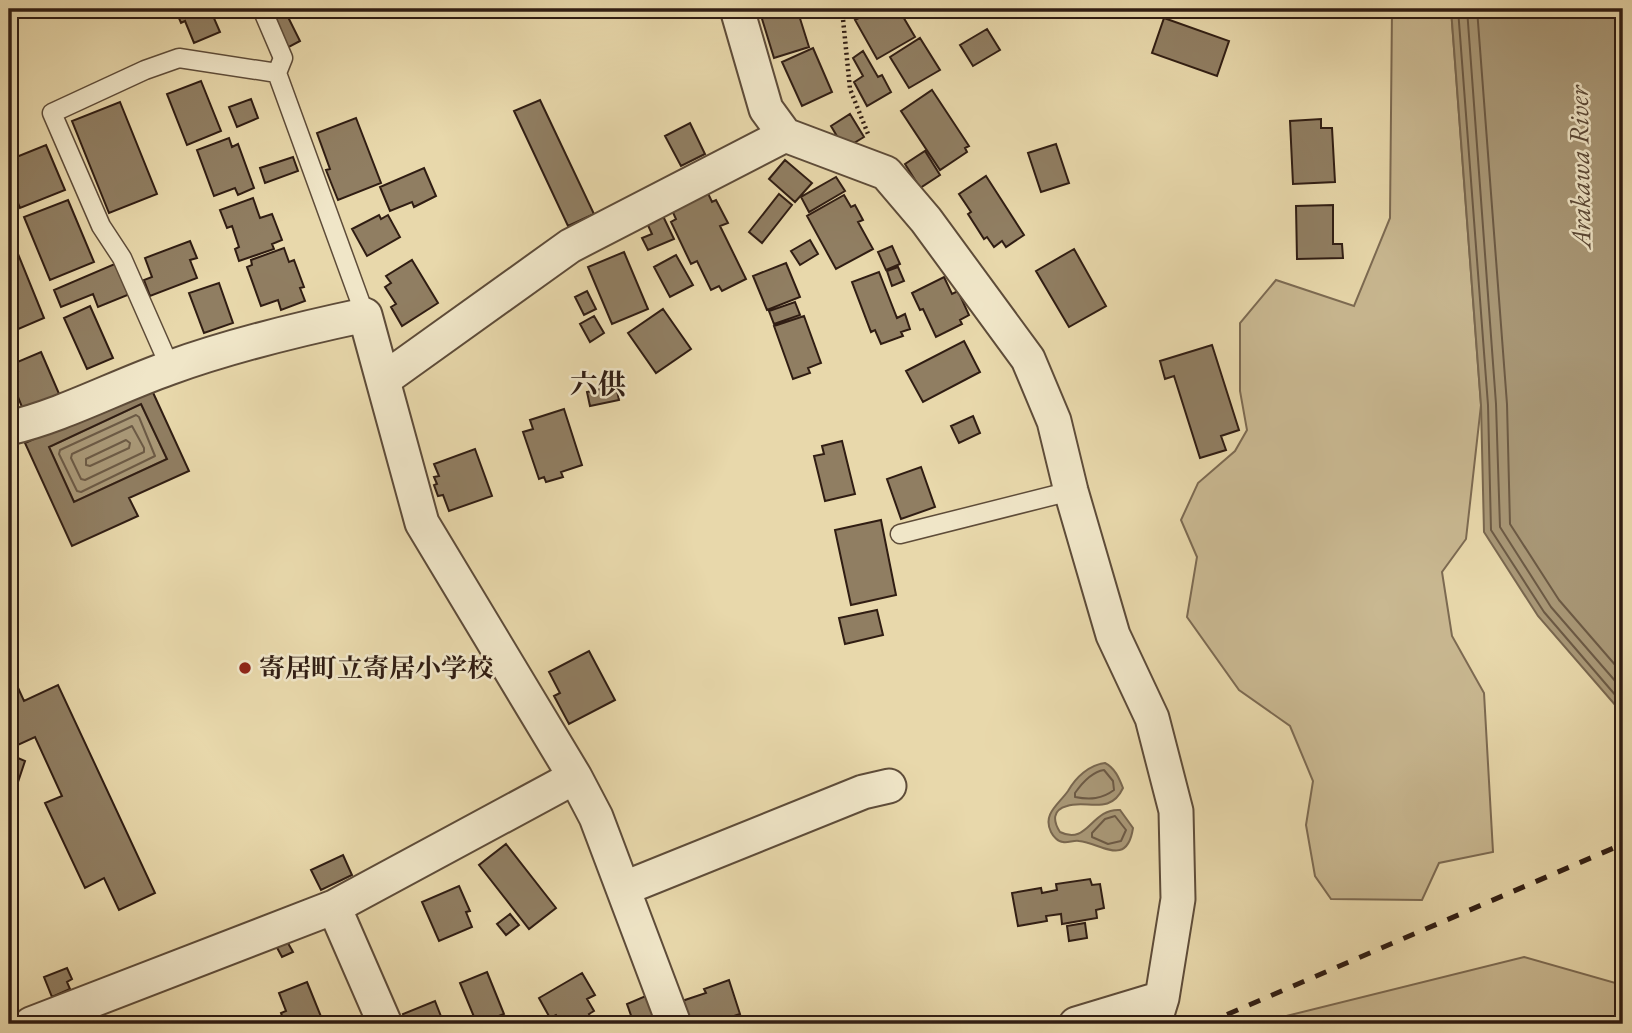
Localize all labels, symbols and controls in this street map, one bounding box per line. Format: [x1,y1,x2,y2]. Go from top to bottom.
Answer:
water label: Arakawa River [1560,84,1598,251]
district label: 六供 [570,366,626,402]
place label: 寄居町立寄居小学校 [259,651,493,685]
marker: 寄居町立寄居小学校 [237,660,253,676]

